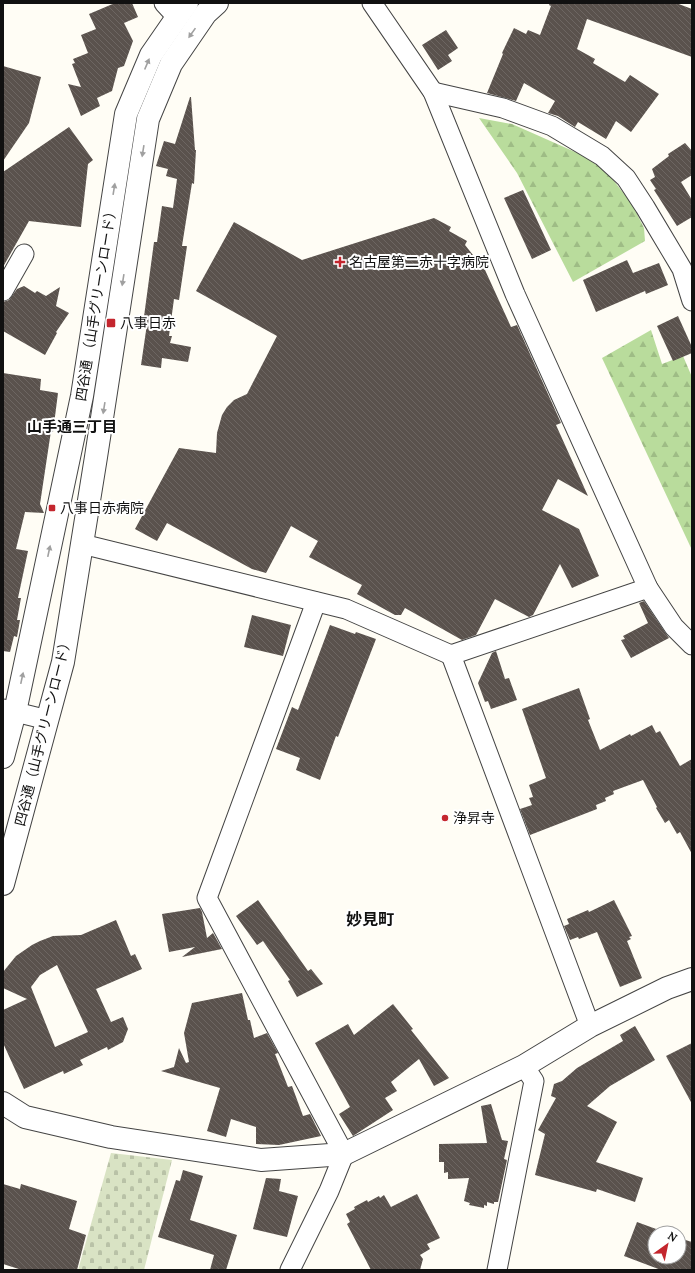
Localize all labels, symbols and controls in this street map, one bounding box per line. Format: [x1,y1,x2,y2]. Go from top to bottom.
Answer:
one-way arrow [188,27,196,38]
one-way arrow [145,58,151,70]
one-way arrow [140,145,146,157]
one-way arrow [112,183,118,195]
street label: 四谷通 （山手グリーンロード） [72,203,120,403]
place label: 名古屋第二赤十字病院 [349,253,489,271]
marker: 名古屋第二赤十字病院 [334,256,346,268]
one-way arrow [120,273,126,286]
place label: 八事日赤 [120,314,176,332]
marker: 八事日赤 [105,317,117,329]
one-way arrow [101,402,107,414]
district label: 山手通三丁目 [27,417,117,436]
place label: 八事日赤病院 [60,499,144,517]
marker: 八事日赤病院 [47,503,57,513]
one-way arrow [47,545,53,557]
street label: 四谷通（山手グリーンロード） [11,634,75,828]
one-way arrow [20,672,26,685]
place label: 浄昇寺 [453,809,495,827]
marker: 浄昇寺 [440,813,450,823]
district label: 妙見町 [346,909,394,929]
north arrow [647,1225,687,1265]
text: N [665,1228,680,1245]

